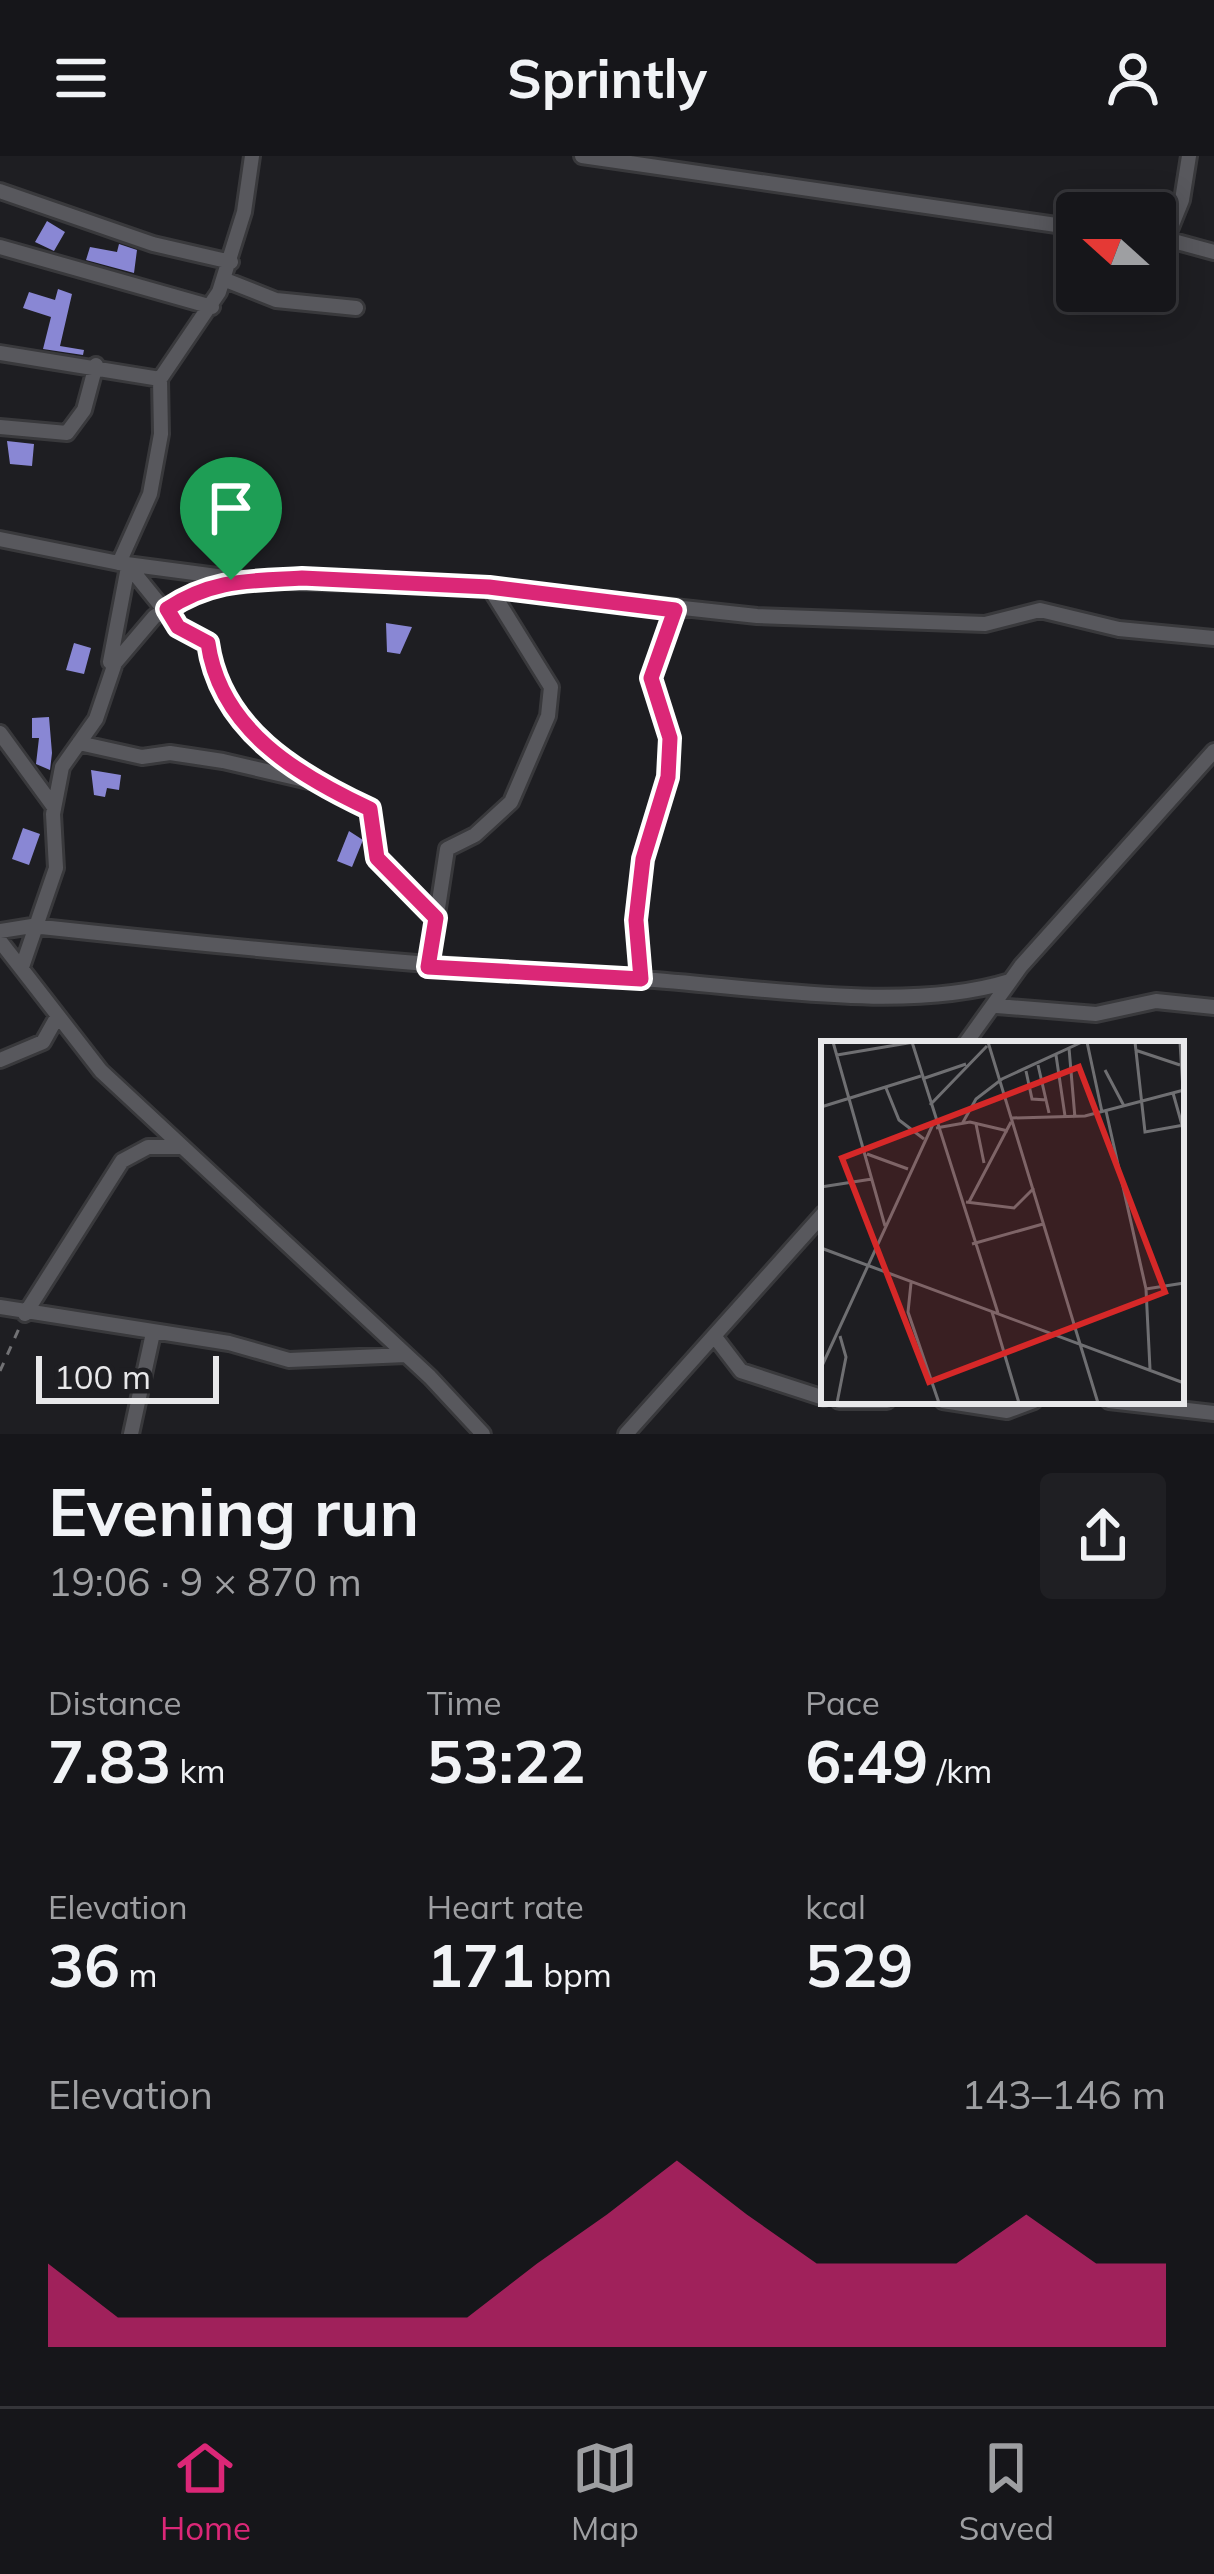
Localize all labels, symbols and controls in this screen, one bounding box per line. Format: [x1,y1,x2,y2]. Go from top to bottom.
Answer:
text: Sprintly [507,44,707,112]
icon: menu [48,45,114,111]
icon: person [1100,45,1166,111]
north arrow [1056,192,1176,312]
map controls [1056,192,1176,312]
pin [180,457,282,580]
icon: arrive [198,475,264,541]
inset map [821,1041,1184,1404]
scale bar [36,1350,219,1403]
text: 100 m [54,1356,151,1397]
text: Evening run [48,1470,419,1553]
button: share [1040,1473,1166,1599]
text: 19:06 · 9 × 870 m [48,1557,362,1606]
text: Distance [48,1682,181,1723]
text: Time [427,1682,501,1723]
text: Pace [805,1682,880,1723]
text: 7.83 [48,1723,171,1798]
text: 53:22 [427,1723,586,1798]
text: 6:49 [805,1723,928,1798]
text: km [171,1750,225,1791]
text: /km [928,1750,992,1791]
text: Elevation [48,1886,188,1927]
text: Heart rate [427,1886,584,1927]
text: kcal [805,1886,866,1927]
text: 36 [48,1927,120,2002]
text: 171 [427,1927,535,2002]
text: 529 [805,1927,913,2002]
text: m [120,1954,158,1995]
text: bpm [535,1954,612,1995]
text: Elevation [48,2070,213,2119]
text: 143–146 m [961,2070,1166,2119]
tab: Home [160,2435,251,2548]
tab: Map [571,2435,639,2548]
tab: Saved [959,2435,1054,2548]

